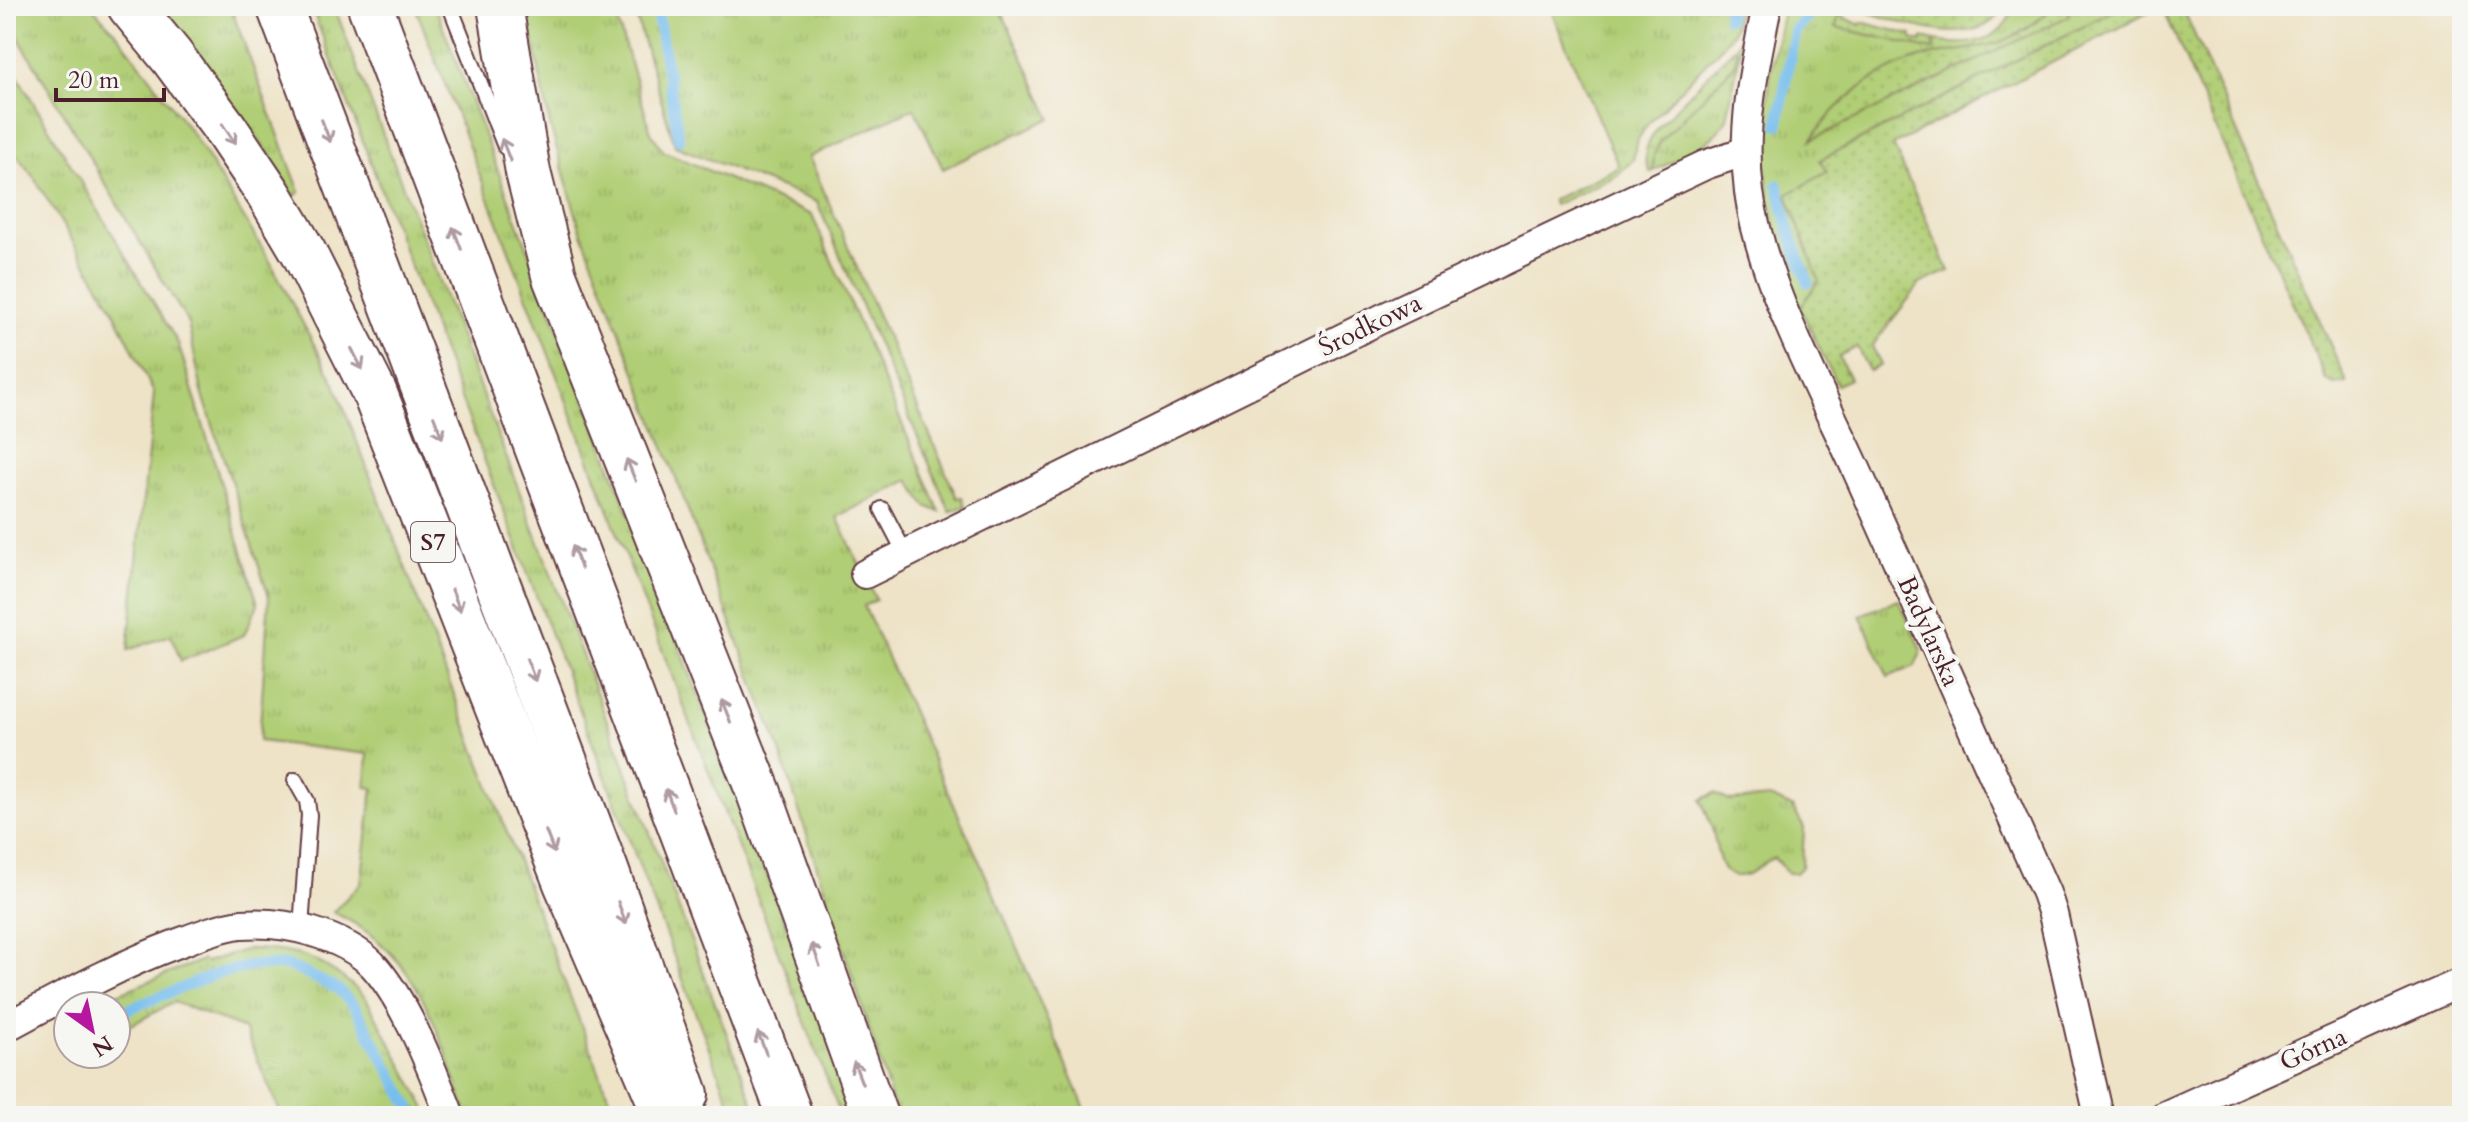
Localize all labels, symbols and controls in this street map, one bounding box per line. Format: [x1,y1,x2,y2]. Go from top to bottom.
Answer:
scale bar [56,52,164,102]
text: 20 m [68,64,120,97]
one-way arrow [320,118,334,143]
one-way arrow [221,122,237,145]
one-way arrow [498,138,512,162]
one-way arrow [449,226,463,251]
street label: Środkowa [1313,285,1427,365]
one-way arrow [350,347,366,371]
one-way arrow [432,414,447,439]
one-way arrow [623,458,637,483]
road number: S7 [411,522,455,562]
one-way arrow [569,545,584,570]
street label: Badylarska [1889,570,1969,692]
one-way arrow [450,587,464,612]
one-way arrow [525,657,539,682]
one-way arrow [718,699,733,724]
one-way arrow [661,788,676,813]
one-way arrow [544,829,558,854]
one-way arrow [616,900,630,925]
one-way arrow [808,944,822,968]
north arrow [52,990,132,1070]
street label: Górna [2274,1019,2352,1079]
text: N [86,1028,119,1064]
one-way arrow [754,1031,768,1056]
one-way arrow [850,1061,864,1085]

